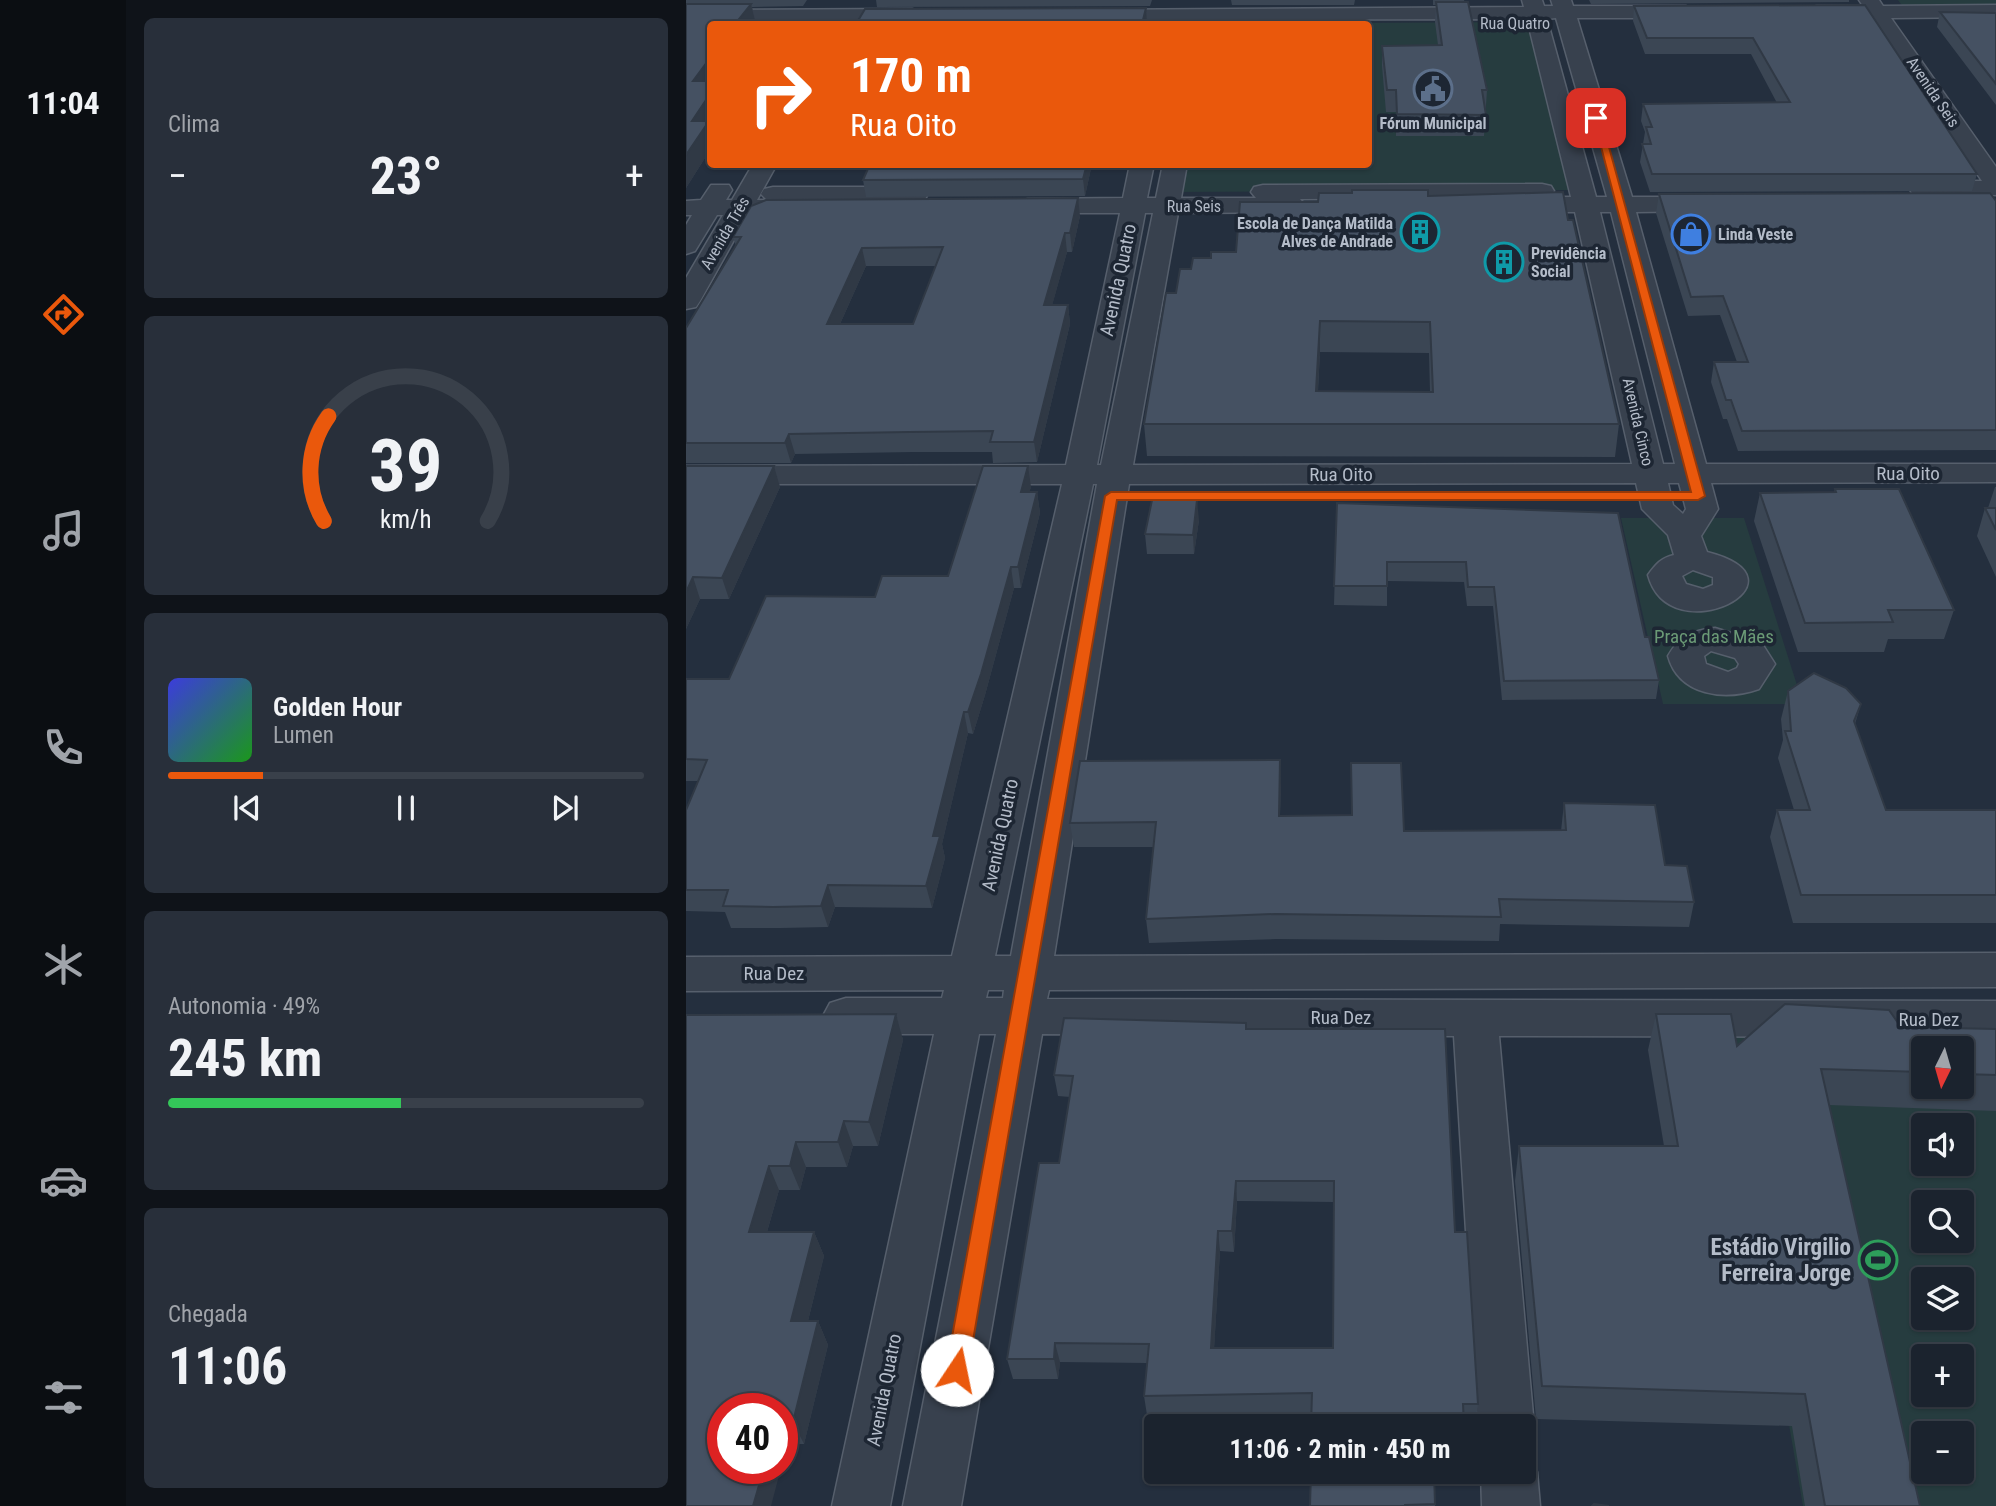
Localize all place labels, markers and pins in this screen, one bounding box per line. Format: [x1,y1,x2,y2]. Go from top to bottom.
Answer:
public building icon: Fórum Municipal [1412,68,1454,110]
pin [1566,88,1626,148]
place label: Fórum Municipal [1380,114,1486,133]
building icon: Escola de Dança Matilda Alves de Andrade [1399,211,1441,253]
shop icon: Linda Veste [1670,213,1712,255]
place label: Escola de Dança Matilda Alves de Andrade [1237,214,1393,251]
place label: Linda Veste [1718,225,1793,244]
building icon: Previdência Social [1483,241,1525,283]
place label: Previdência Social [1531,244,1607,281]
place label: Estádio Virgilio Ferreira Jorge [1711,1234,1851,1287]
sports icon: Estádio Virgilio Ferreira Jorge [1857,1239,1899,1281]

